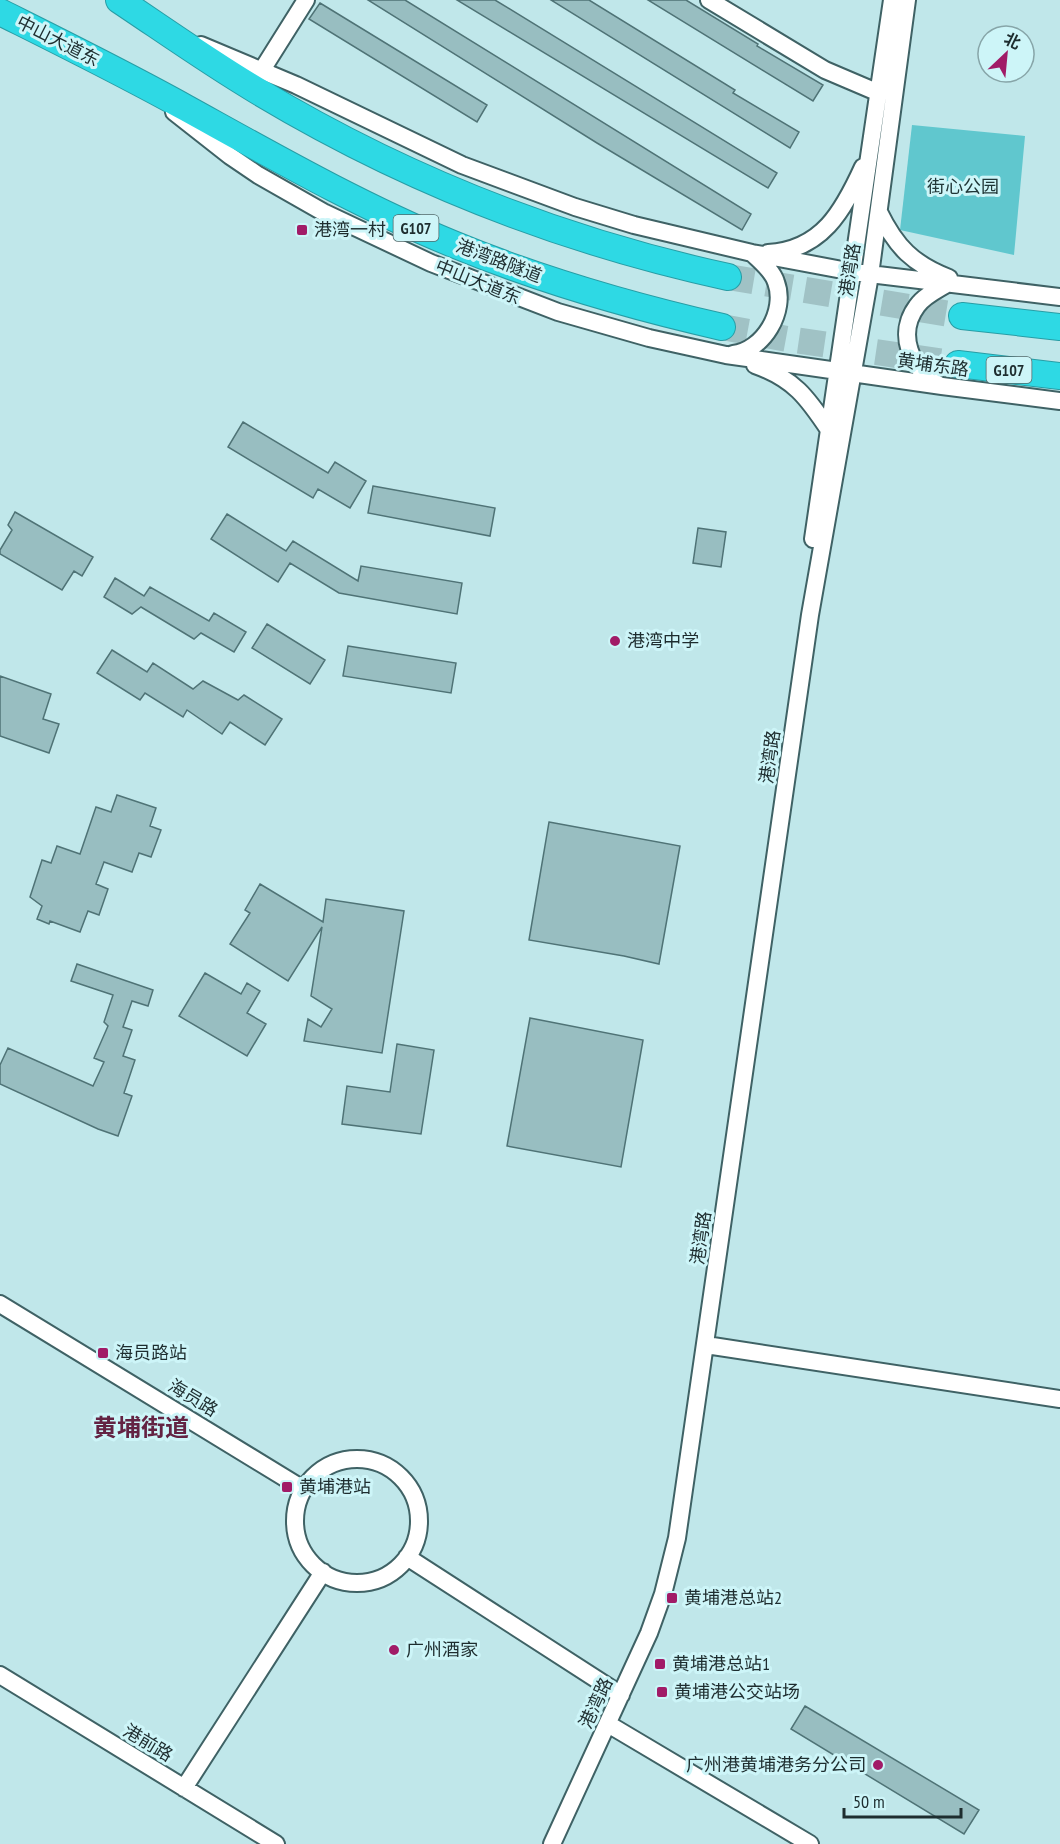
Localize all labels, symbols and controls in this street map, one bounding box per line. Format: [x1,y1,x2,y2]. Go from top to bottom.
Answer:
street label: 中山大道东 [13,10,104,71]
north arrow [976,24,1036,84]
text: 北 [1001,28,1024,53]
park label: 街心公园 [927,175,999,198]
road number: G107 [394,215,438,241]
place label: 港湾一村 [314,218,386,241]
marker: 港湾一村 [295,223,309,237]
street label: 港湾路隧道 [453,234,545,287]
street label: 港湾路 [834,241,865,298]
street label: 中山大道东 [432,254,524,309]
street label: 黄埔东路 [896,348,970,381]
road number: G107 [986,357,1032,383]
place label: 港湾中学 [627,629,699,652]
marker: 港湾中学 [608,634,622,648]
street label: 港湾路 [754,729,785,785]
street label: 港湾路 [685,1210,716,1266]
place label: 海员路站 [115,1341,187,1364]
marker: 海员路站 [96,1346,110,1360]
street label: 海员路 [164,1374,222,1421]
district label: 黄埔街道 [93,1412,189,1443]
place label: 黄埔港站 [299,1475,371,1498]
marker: 黄埔港站 [280,1480,294,1494]
place label: 黄埔港总站2 [684,1586,782,1609]
marker: 黄埔港总站2 [665,1591,679,1605]
place label: 广州酒家 [406,1638,478,1661]
marker: 广州酒家 [387,1643,401,1657]
place label: 黄埔港总站1 [672,1652,770,1675]
marker: 黄埔港总站1 [653,1657,667,1671]
street label: 港湾路 [574,1673,617,1732]
place label: 黄埔港公交站场 [674,1680,800,1703]
marker: 黄埔港公交站场 [655,1685,669,1699]
street label: 港前路 [119,1719,177,1766]
place label: 广州港黄埔港务分公司 [686,1753,866,1776]
marker: 广州港黄埔港务分公司 [871,1758,885,1772]
scale bar [844,1781,961,1819]
text: 50 m [853,1790,885,1813]

